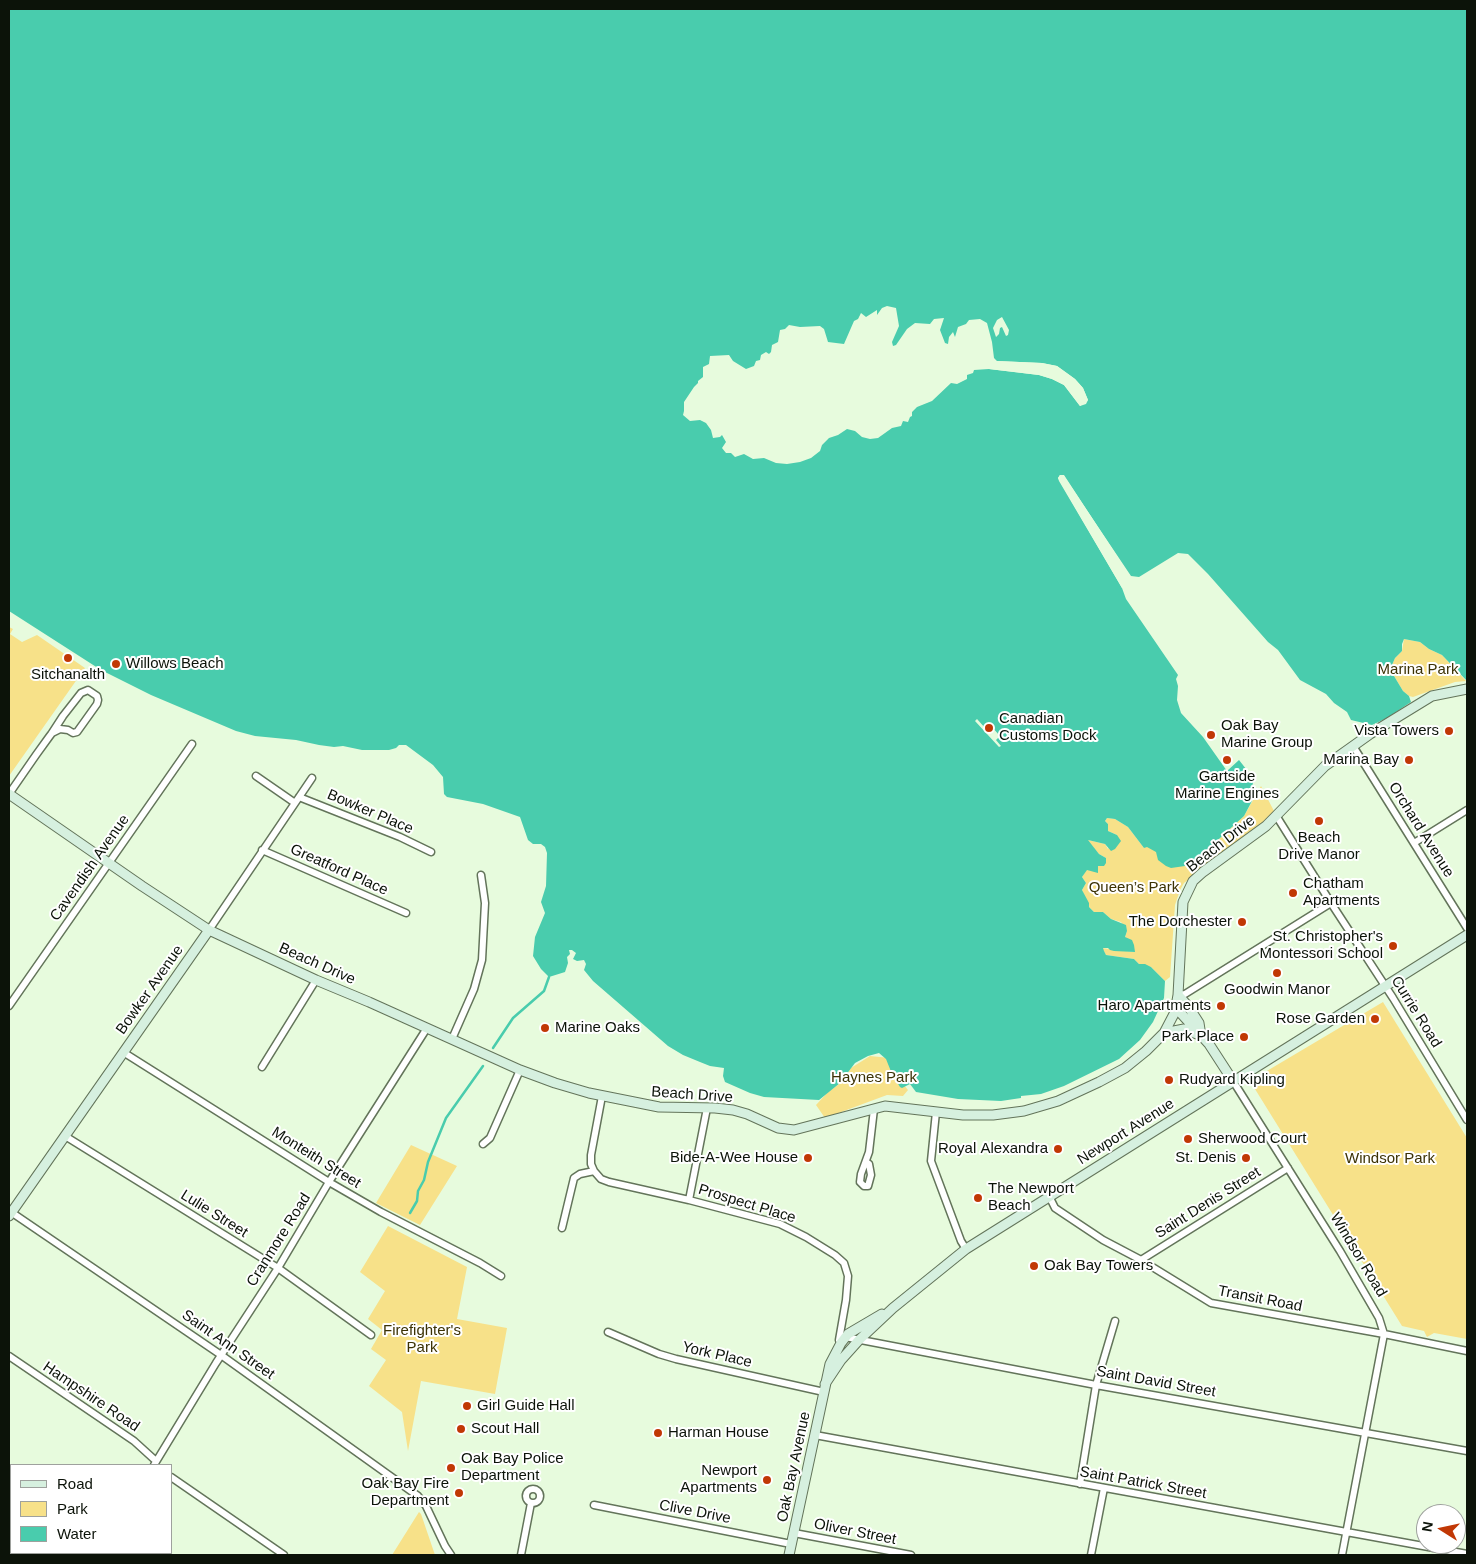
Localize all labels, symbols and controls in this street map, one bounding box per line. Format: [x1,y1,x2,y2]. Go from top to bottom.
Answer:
marker: Sitchanalth [62,652,74,664]
place label: Willows Beach [126,655,224,673]
marker: Willows Beach [110,658,122,670]
park label: Marina Park [1378,661,1458,679]
place label: Sitchanalth [31,666,105,684]
place label: Canadian Customs Dock [999,710,1097,745]
place label: Oak Bay Marine Group [1221,717,1313,752]
marker: Canadian Customs Dock [983,722,995,734]
place label: Vista Towers [1354,722,1439,740]
marker: Vista Towers [1443,725,1455,737]
marker: Oak Bay Marine Group [1205,729,1217,741]
place label: Marina Bay [1323,751,1399,769]
marker: Gartside Marine Engines [1221,754,1233,766]
marker: Marina Bay [1403,754,1415,766]
place label: Gartside Marine Engines [1175,768,1279,803]
street label: Orchard Avenue [1384,779,1458,881]
street label: Bowker Place [324,786,416,838]
street label: Cavendish Avenue [47,811,133,925]
street label: Beach Drive [1183,812,1259,876]
marker: Beach Drive Manor [1313,815,1325,827]
place label: Beach Drive Manor [1278,829,1360,864]
street label: Greatford Place [287,840,391,900]
place label: Chatham Apartments [1303,875,1380,910]
park label: Queen’s Park [1089,879,1179,897]
marker: Chatham Apartments [1287,887,1299,899]
place label: The Dorchester [1129,913,1232,931]
marker: The Dorchester [1236,916,1248,928]
place label: St. Christopher's Montessori School [1260,928,1383,963]
street label: Beach Drive [276,939,358,989]
marker: St. Christopher's Montessori School [1387,940,1399,952]
street label: Bowker Avenue [113,942,187,1038]
marker: Goodwin Manor [1271,967,1283,979]
street label: Currie Road [1387,973,1445,1051]
place label: Goodwin Manor [1224,981,1330,999]
place label: Haro Apartments [1098,997,1211,1015]
marker: Haro Apartments [1215,1000,1227,1012]
place label: Rose Garden [1276,1010,1365,1028]
marker: Rose Garden [1369,1013,1381,1025]
place label: Marine Oaks [555,1019,640,1037]
marker: Marine Oaks [539,1022,551,1034]
place label: Park Place [1161,1028,1234,1046]
marker: Park Place [1238,1031,1250,1043]
park label: Haynes Park [831,1069,917,1087]
place label: Rudyard Kipling [1179,1071,1285,1089]
marker: Rudyard Kipling [1163,1074,1175,1086]
street label: Beach Drive [651,1083,733,1107]
street label: Newport Avenue [1074,1095,1178,1169]
street label: Monteith Street [268,1123,364,1193]
place label: Sherwood Court [1198,1130,1306,1148]
marker: Sherwood Court [1182,1133,1194,1145]
place label: Royal Alexandra [938,1140,1048,1158]
marker: Royal Alexandra [1052,1143,1064,1155]
place label: Bide-A-Wee House [670,1149,798,1167]
place label: St. Denis [1175,1149,1236,1167]
park label: Windsor Park [1345,1150,1435,1168]
marker: Bide-A-Wee House [802,1152,814,1164]
marker: St. Denis [1240,1152,1252,1164]
street label: Saint Denis Street [1152,1163,1264,1243]
place label: The Newport Beach [988,1180,1074,1215]
street label: Prospect Place [696,1181,798,1227]
street label: Lulie Street [177,1186,251,1242]
street label: Cranmore Road [243,1190,315,1290]
marker: The Newport Beach [972,1192,984,1204]
street label: Windsor Road [1326,1210,1390,1300]
place label: Oak Bay Towers [1044,1257,1153,1275]
marker: Oak Bay Towers [1028,1260,1040,1272]
street label: Transit Road [1216,1282,1304,1316]
street label: Saint Ann Street [178,1306,278,1384]
park label: Firefighter's Park [383,1322,461,1357]
street label: York Place [680,1338,754,1372]
street label: Hampshire Road [39,1358,143,1436]
street label: Saint David Street [1095,1363,1217,1401]
place label: Girl Guide Hall [477,1397,575,1415]
marker: Girl Guide Hall [461,1400,473,1412]
street label: Oak Bay Avenue [774,1410,814,1524]
place label: Scout Hall [471,1420,539,1438]
marker: Scout Hall [455,1423,467,1435]
place label: Harman House [668,1424,769,1442]
marker: Harman House [652,1427,664,1439]
place label: Oak Bay Police Department [461,1450,564,1485]
marker: Oak Bay Police Department [445,1462,457,1474]
place label: Newport Apartments [680,1462,757,1497]
street label: Saint Patrick Street [1078,1463,1208,1503]
legend [10,1464,172,1554]
marker: Newport Apartments [761,1474,773,1486]
text: Road [57,1475,93,1492]
place label: Oak Bay Fire Department [361,1475,449,1510]
marker: Oak Bay Fire Department [453,1487,465,1499]
street label: Clive Drive [658,1496,732,1528]
text: Park [57,1500,88,1517]
north arrow [1416,1504,1466,1554]
street label: Oliver Street [812,1515,898,1549]
text: N [1418,1520,1436,1533]
text: Water [57,1525,96,1542]

